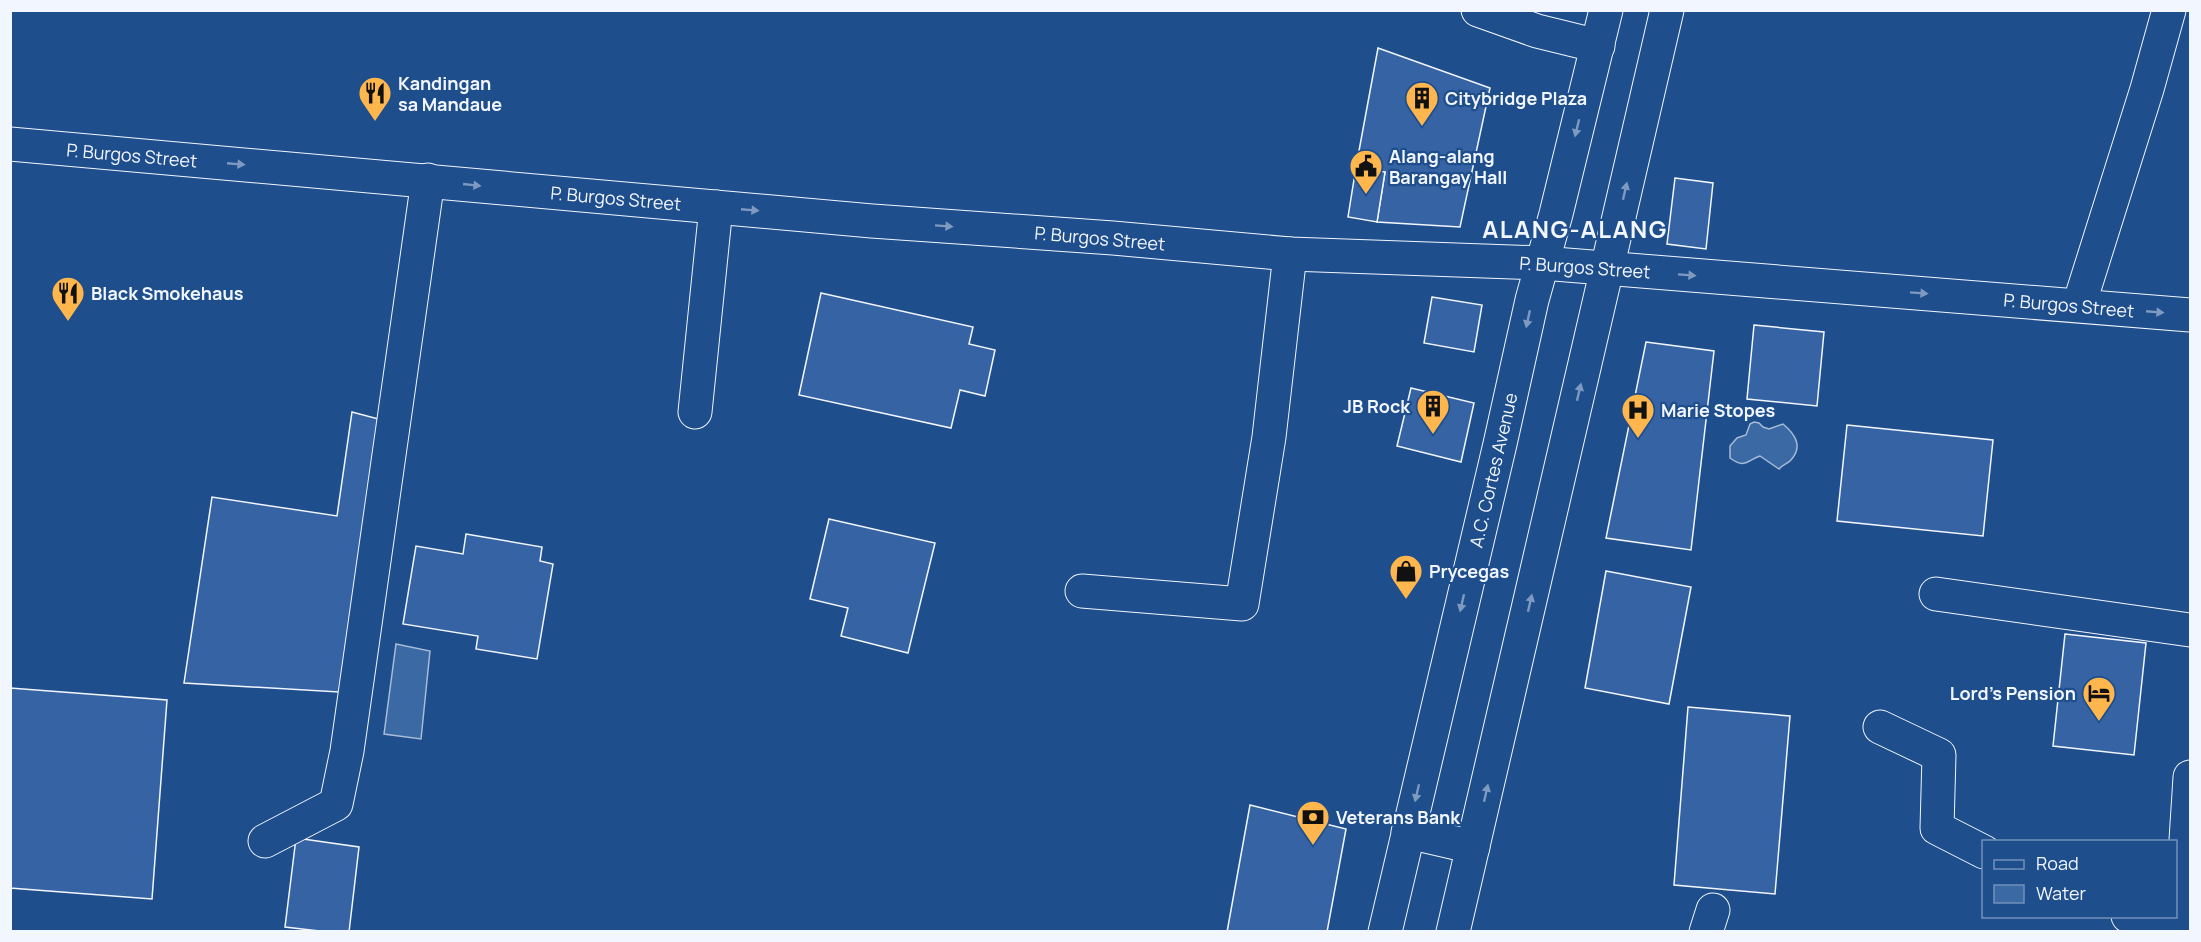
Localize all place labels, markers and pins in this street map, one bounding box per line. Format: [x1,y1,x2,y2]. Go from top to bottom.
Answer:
place label: Kandingan sa Mandaue [398,71,502,116]
restaurant icon: Kandingan sa Mandaue [357,75,393,122]
building icon: Citybridge Plaza [1404,80,1440,127]
place label: Citybridge Plaza [1445,86,1587,110]
place label: Alang-alang Barangay Hall [1389,144,1507,189]
public building icon: Alang-alang Barangay Hall [1348,148,1384,195]
restaurant icon: Black Smokehaus [50,275,86,322]
place label: Black Smokehaus [91,281,244,305]
building icon: JB Rock [1415,388,1451,435]
hospital icon: Marie Stopes [1620,392,1656,439]
place label: JB Rock [1343,394,1411,418]
place label: Marie Stopes [1661,398,1776,422]
shop icon: Prycegas [1388,553,1424,600]
place label: Prycegas [1429,559,1509,583]
hotel icon: Lord's Pension [2081,675,2117,722]
place label: Lord's Pension [1950,681,2076,705]
bank icon: Veterans Bank [1295,799,1331,846]
place label: Veterans Bank [1336,805,1461,829]

